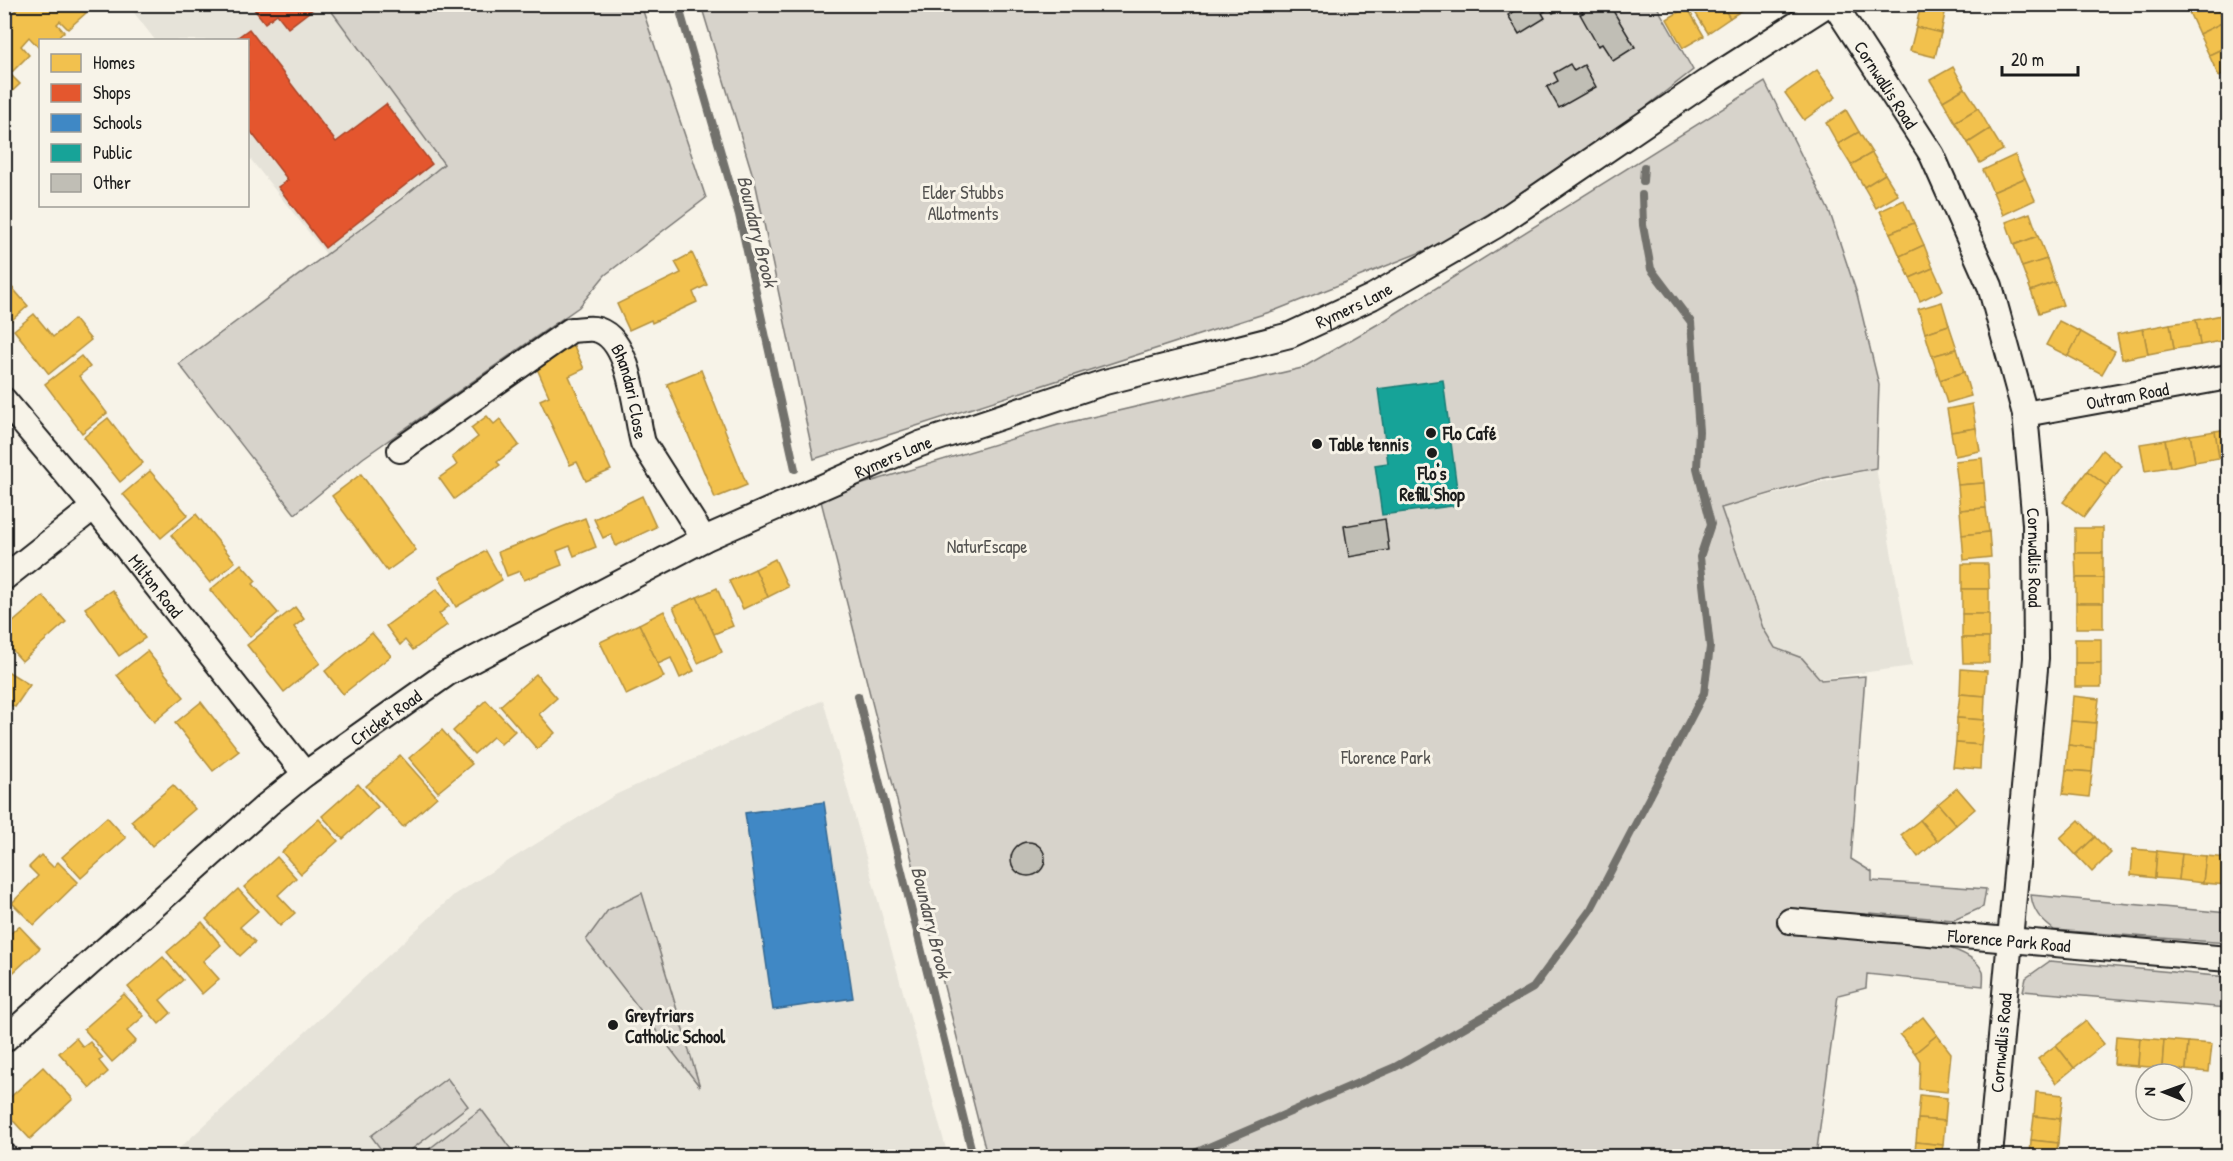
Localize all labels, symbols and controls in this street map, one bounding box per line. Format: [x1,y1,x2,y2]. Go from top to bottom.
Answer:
street label: Cornwallis Road [1849,36,1924,133]
legend [39,39,249,207]
scale bar [2002,39,2078,77]
text: 20 m [2011,47,2044,72]
text: Homes [93,50,135,75]
text: Shops [93,80,131,105]
text: Schools [93,110,142,135]
text: Public [93,140,132,165]
text: Other [93,170,131,195]
water label: Boundary Brook [730,172,785,291]
park label: Elder Stubbs Allotments [922,180,1004,226]
street label: Rymers Lane [1311,276,1396,334]
street label: Bhandari Close [606,339,654,441]
street label: Outram Road [2084,376,2171,415]
place label: Flo Café [1442,421,1497,446]
marker: Flo Café [1424,426,1438,440]
street label: Rymers Lane [850,429,935,484]
place label: Table tennis [1328,432,1409,457]
marker: Table tennis [1310,437,1324,451]
marker: Flo's Refill Shop [1425,446,1439,460]
place label: Flo's Refill Shop [1399,461,1465,508]
street label: Cornwallis Road [2021,506,2048,608]
park label: NaturEscape [947,534,1027,559]
street label: Milton Road [123,548,189,623]
street label: Cricket Road [344,683,426,751]
park label: Florence Park [1340,745,1431,770]
water label: Boundary Brook [904,863,959,982]
street label: Florence Park Road [1946,922,2072,958]
street label: Cornwallis Road [1984,992,2018,1094]
place label: Greyfriars Catholic School [625,1003,726,1049]
marker: Greyfriars Catholic School [606,1018,620,1032]
north arrow [2134,1062,2194,1122]
text: N [2138,1087,2160,1096]

